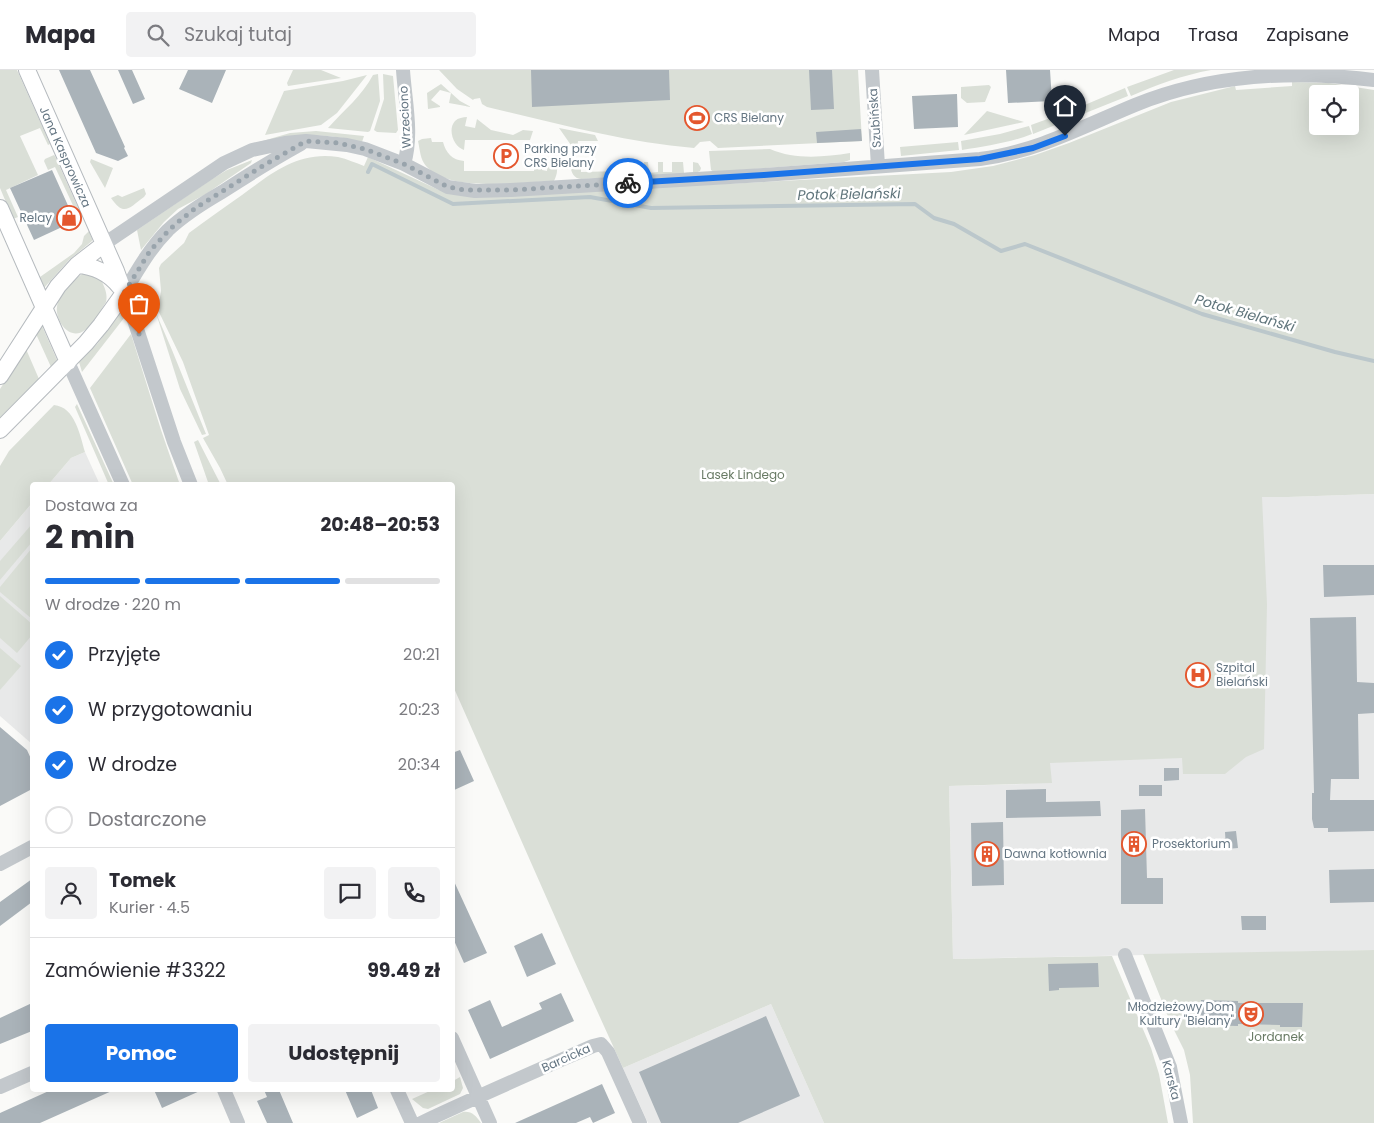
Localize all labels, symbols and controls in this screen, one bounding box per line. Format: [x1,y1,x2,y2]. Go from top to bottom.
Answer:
search box [126,12,476,57]
text: Mapa [25,18,96,51]
icon: search [144,21,172,49]
text: Szukaj tutaj [184,21,292,48]
text: Mapa [1108,22,1160,47]
text: Trasa [1188,22,1238,47]
text: Zapisane [1266,22,1349,47]
street label: Wrzeciono [394,85,415,149]
pin [1044,85,1086,136]
map controls [1309,85,1359,135]
button: locate [1309,85,1359,135]
street label: Szubińska [864,88,885,148]
icon: home [1051,92,1079,120]
street label: Jana Kasprowicza [36,104,95,210]
sports icon: CRS Bielany [684,105,710,131]
place label: CRS Bielany [714,109,784,126]
place label: Parking przy CRS Bielany [524,140,597,171]
parking icon: Parking przy CRS Bielany [493,143,519,169]
courier [603,158,653,208]
icon: bike [614,169,642,197]
water label: Potok Bielański [797,183,901,205]
shop icon: Relay [56,205,82,231]
place label: Relay [19,209,52,226]
pin [118,283,160,334]
water label: Potok Bielański [1193,289,1298,337]
icon: bag [125,290,153,318]
park label: Lasek Lindego [701,466,785,483]
text: Dostawa za [45,494,138,517]
text: 20:48–20:53 [321,511,440,538]
text: 2 min [45,514,135,559]
text: W drodze · 220 m [45,593,181,616]
icon: check [45,641,73,669]
text: Przyjęte [88,641,161,668]
text: 20:21 [403,643,440,666]
place label: Szpital Bielański [1216,659,1268,690]
hospital icon: Szpital Bielański [1185,662,1211,688]
icon: check [45,696,73,724]
text: W przygotowaniu [88,696,252,723]
text: 20:23 [399,698,440,721]
icon: check [45,751,73,779]
text: W drodze [88,751,177,778]
text: 20:34 [398,753,440,776]
text: Dostarczone [88,806,207,833]
building icon: Prosektorium [1121,831,1147,857]
place label: Prosektorium [1152,835,1231,852]
building icon: Dawna kotłownia [974,841,1000,867]
place label: Dawna kotłownia [1004,845,1107,862]
button: person [45,867,97,919]
text: Tomek [109,867,176,894]
button: chat [324,867,376,919]
button: phone [388,867,440,919]
text: Kurier · 4.5 [109,896,190,919]
text: Zamówienie #3322 [45,957,226,984]
text: 99.49 zł [367,957,440,984]
place label: Młodzieżowy Dom Kultury "Bielany" [1128,998,1234,1029]
theatre icon: Młodzieżowy Dom Kultury "Bielany" [1238,1001,1264,1027]
button: Pomoc [45,1024,238,1082]
button: Udostępnij [248,1024,440,1082]
park label: Jordanek [1248,1028,1305,1045]
street label: Barcicka [539,1039,593,1076]
street label: Karska [1158,1058,1185,1102]

